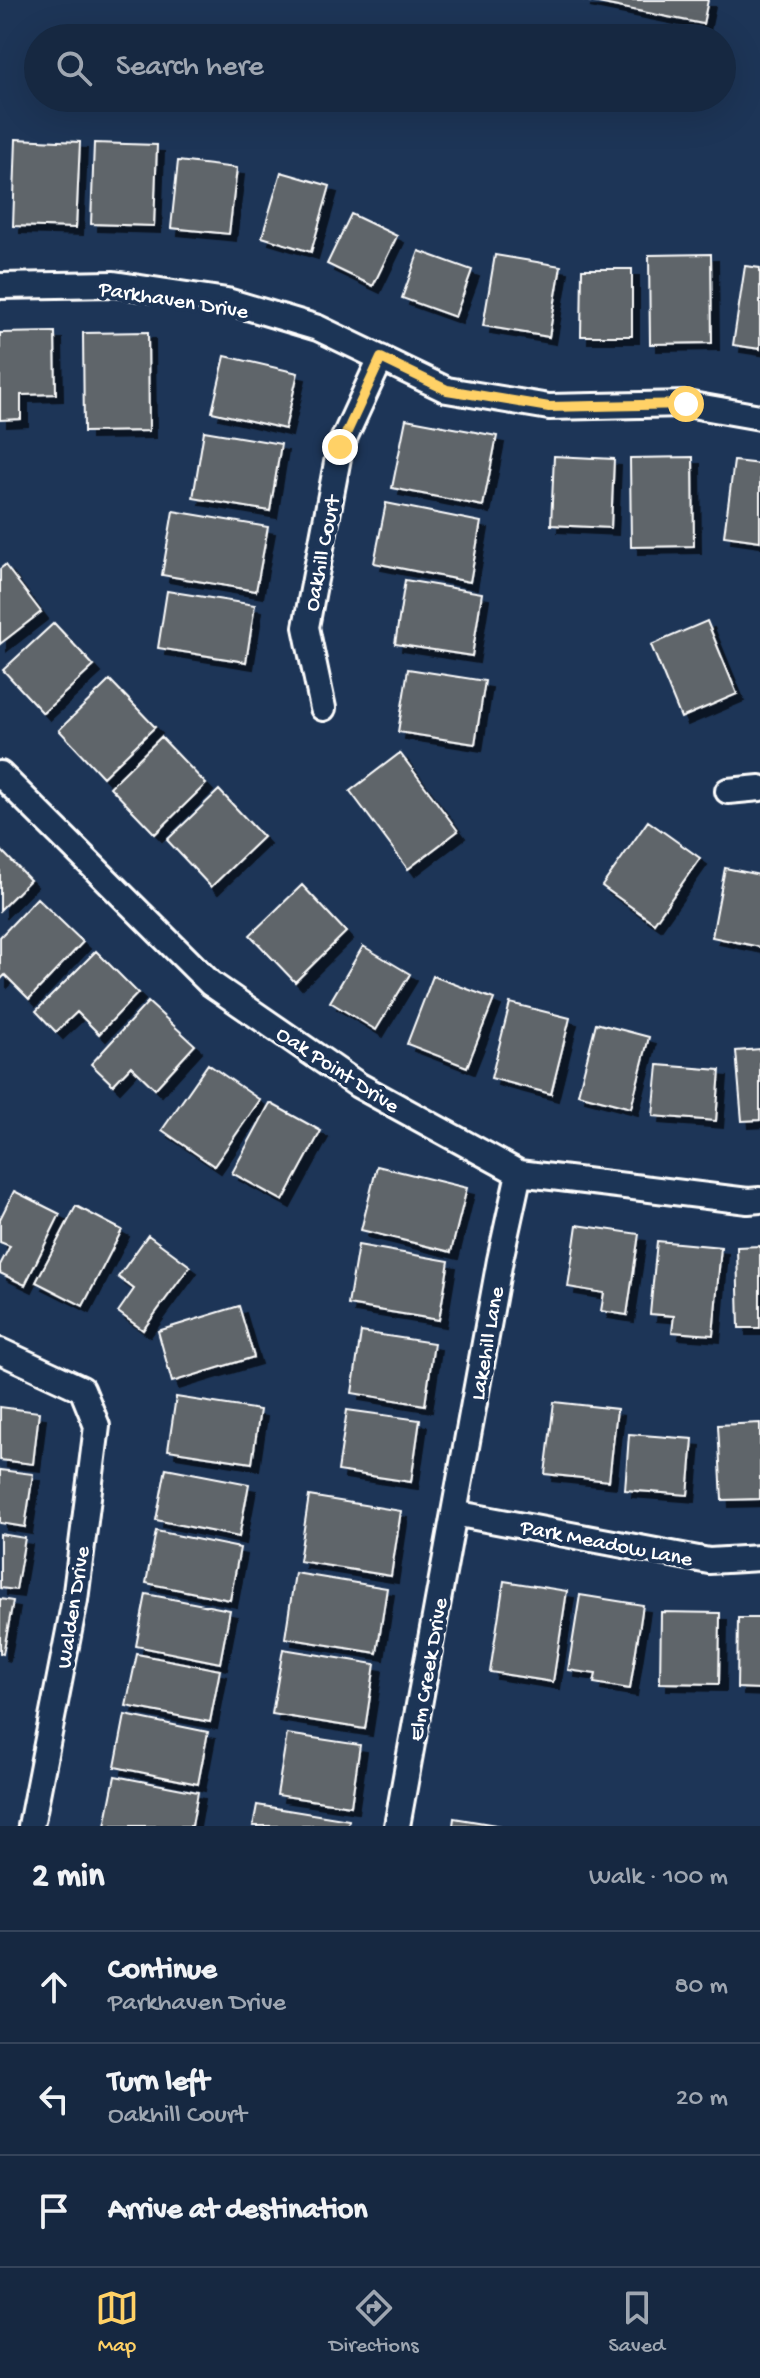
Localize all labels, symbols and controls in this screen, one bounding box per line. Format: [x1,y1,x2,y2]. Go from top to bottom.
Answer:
search box [24,24,736,112]
icon: search [52,46,96,90]
text: Search here [116,51,264,86]
street label: Parkhaven Drive [96,277,250,327]
route start [668,386,704,422]
route end [322,429,358,465]
street label: Oakhill Court [300,492,348,614]
street label: Oak Point Drive [270,1022,404,1121]
street label: Lakehill Lane [466,1284,512,1403]
street label: Park Meadow Lane [517,1515,695,1574]
street label: Walden Drive [52,1544,98,1671]
street label: Elm Creek Drive [405,1596,455,1743]
text: 2 min [32,1858,104,1898]
text: Walk · 100 m [589,1863,728,1894]
text: Continue [108,1954,217,1989]
icon: ahead [32,1965,76,2009]
text: 80 m [674,1972,728,2003]
text: Parkhaven Drive [108,1989,286,2020]
text: Turn left [108,2066,209,2101]
icon: left [32,2077,76,2121]
text: 20 m [676,2084,728,2115]
text: Oakhill Court [108,2101,247,2132]
icon: arrive [32,2189,76,2233]
text: Arrive at destination [108,2194,368,2229]
tab: Map [95,2286,139,2360]
tab: Directions [329,2286,419,2360]
tab: Saved [609,2286,665,2360]

